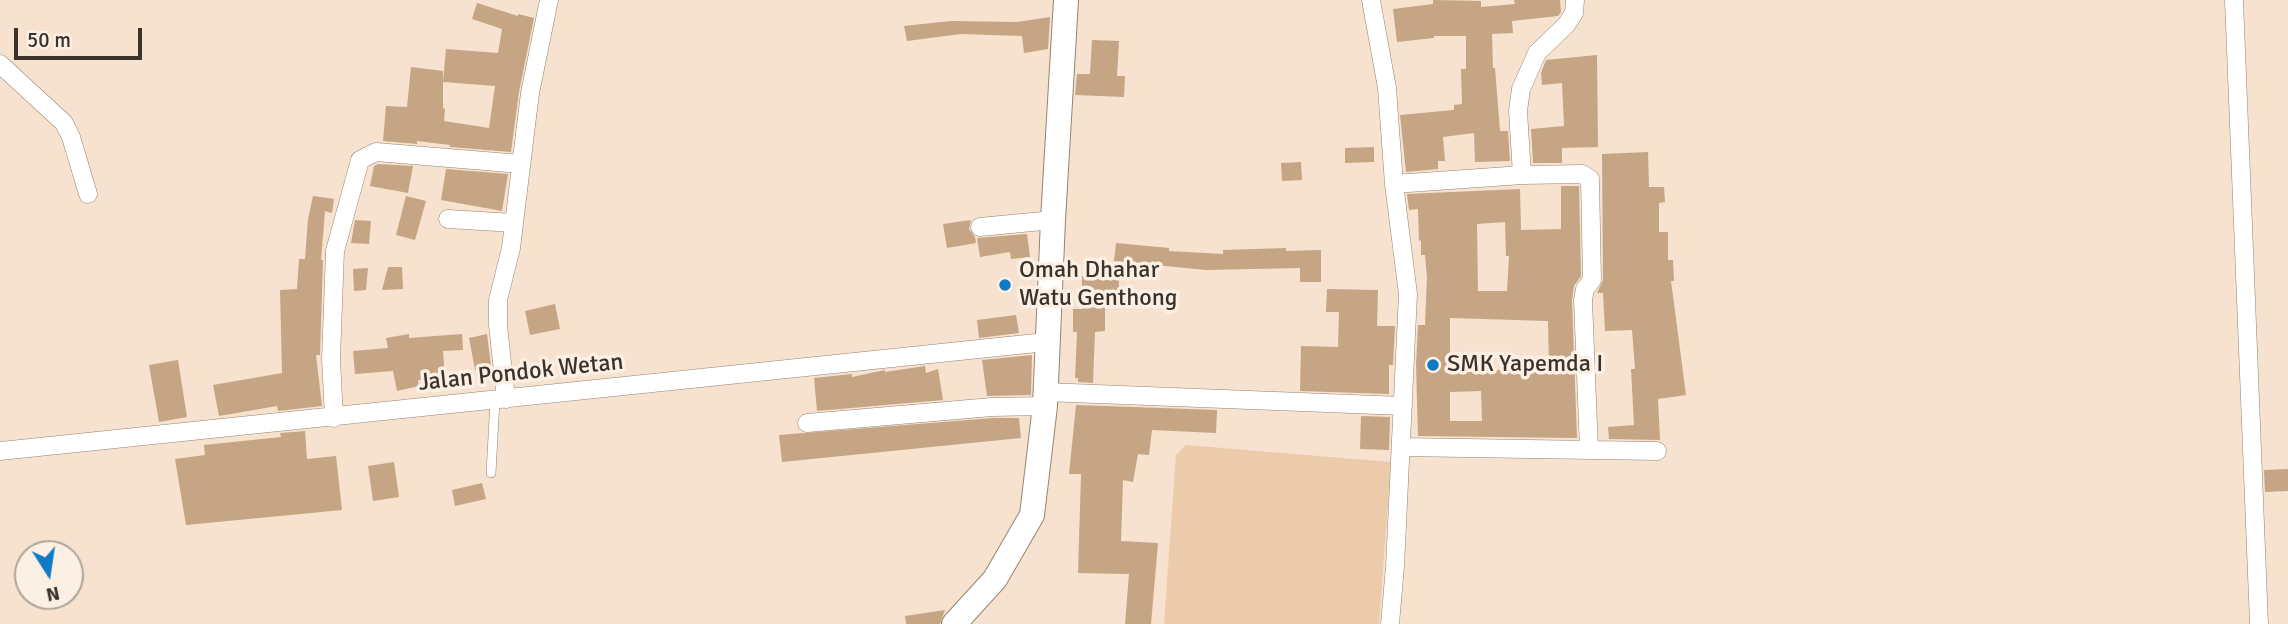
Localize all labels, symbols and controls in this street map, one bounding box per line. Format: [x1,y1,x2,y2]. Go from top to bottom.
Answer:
scale bar [18,14,145,58]
text: 50 m [27,27,71,53]
place label: Omah Dhahar Watu Genthong [1019,257,1177,313]
marker: Omah Dhahar Watu Genthong [997,277,1013,293]
street label: Jalan Pondok Wetan [417,348,625,398]
place label: SMK Yapemda I [1447,351,1603,379]
marker: SMK Yapemda I [1425,357,1441,373]
north arrow [14,540,84,610]
text: N [44,580,62,607]

